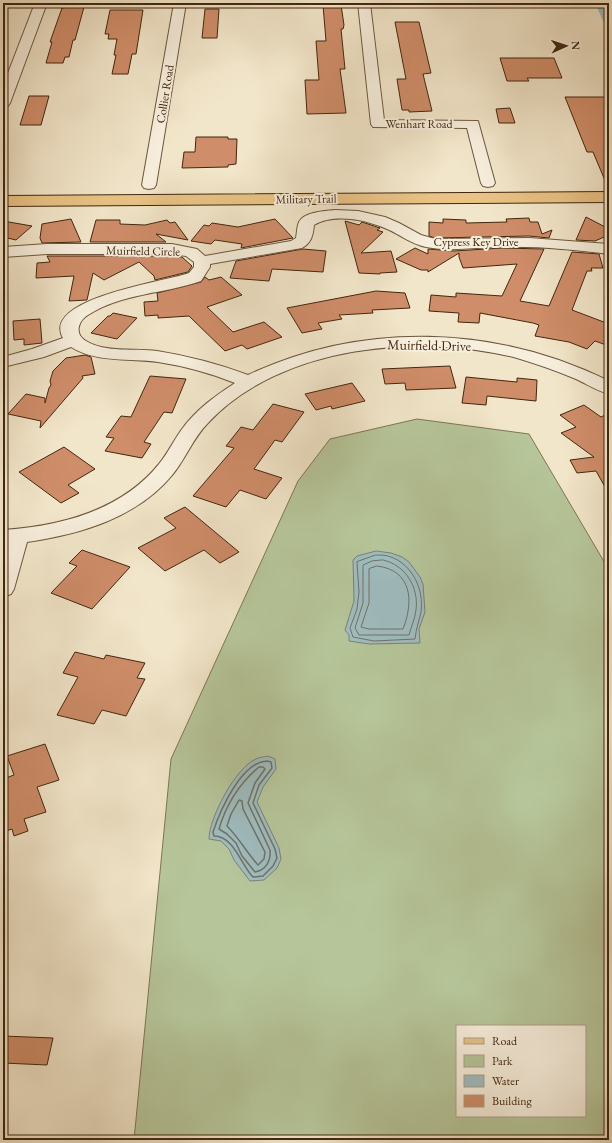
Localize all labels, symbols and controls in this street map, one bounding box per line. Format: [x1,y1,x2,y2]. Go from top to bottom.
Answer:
north arrow [546,26,586,66]
text: N [569,41,583,50]
street label: Collier Road [152,63,178,124]
street label: Wenhart Road [385,116,453,132]
street label: Military Trail [275,190,337,208]
street label: Cypress Key Drive [434,234,519,250]
street label: Muirfield Circle [106,242,181,260]
street label: Muirfield Drive [387,335,472,355]
legend [456,1025,586,1117]
text: Road [492,1033,518,1049]
text: Park [492,1053,513,1069]
text: Water [492,1073,519,1089]
text: Building [492,1093,533,1109]

